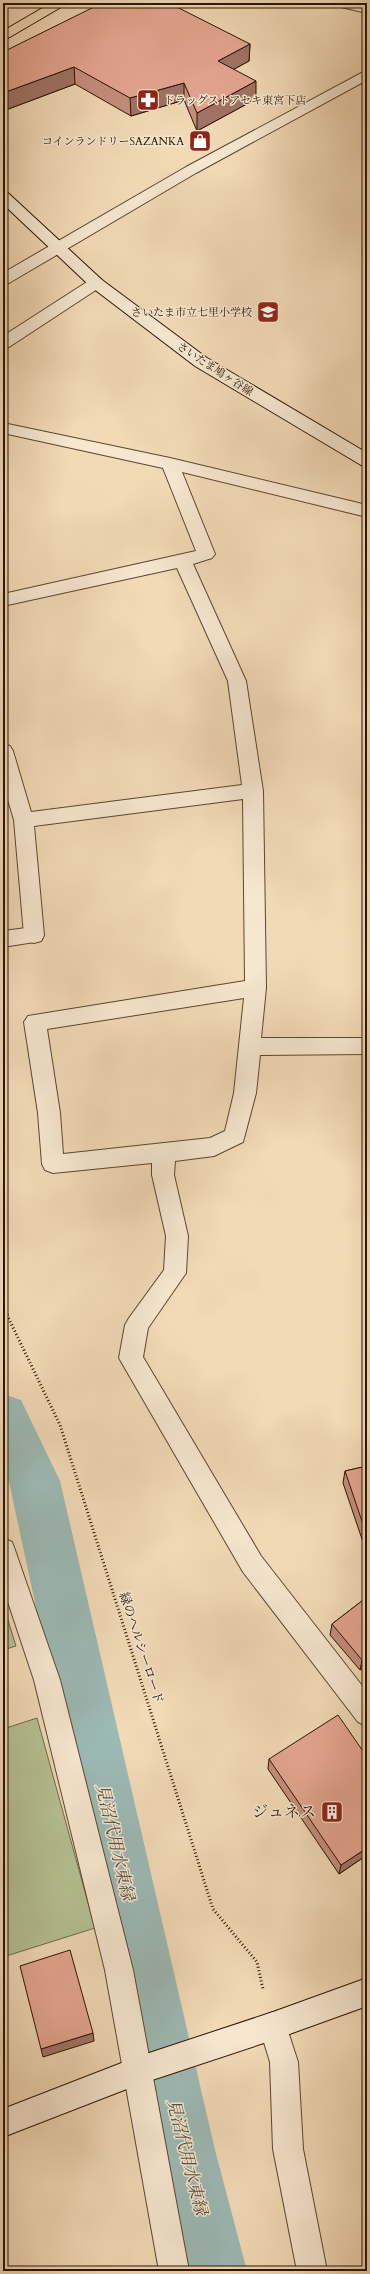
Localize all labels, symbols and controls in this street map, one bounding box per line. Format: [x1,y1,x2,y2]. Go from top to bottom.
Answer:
pharmacy icon: ドラッグストアセキ東宮下店 [135,87,161,113]
place label: ドラッグストアセキ東宮下店 [164,93,306,108]
shop icon: コインランドリーSAZANKA [187,128,213,154]
place label: コインランドリーSAZANKA [42,134,184,149]
school or university icon: さいたま市立七里小学校 [255,299,281,325]
place label: さいたま市立七里小学校 [131,305,252,320]
street label: さいたま鳩ヶ谷線 [174,339,256,399]
street label: 緑のヘルシーロード [114,1590,168,1706]
water label: 見沼代用水東縁 [90,1781,140,1905]
building icon: ジュネス [319,1799,345,1825]
place label: ジュネス [252,1801,316,1823]
water label: 見沼代用水東縁 [161,2096,213,2219]

